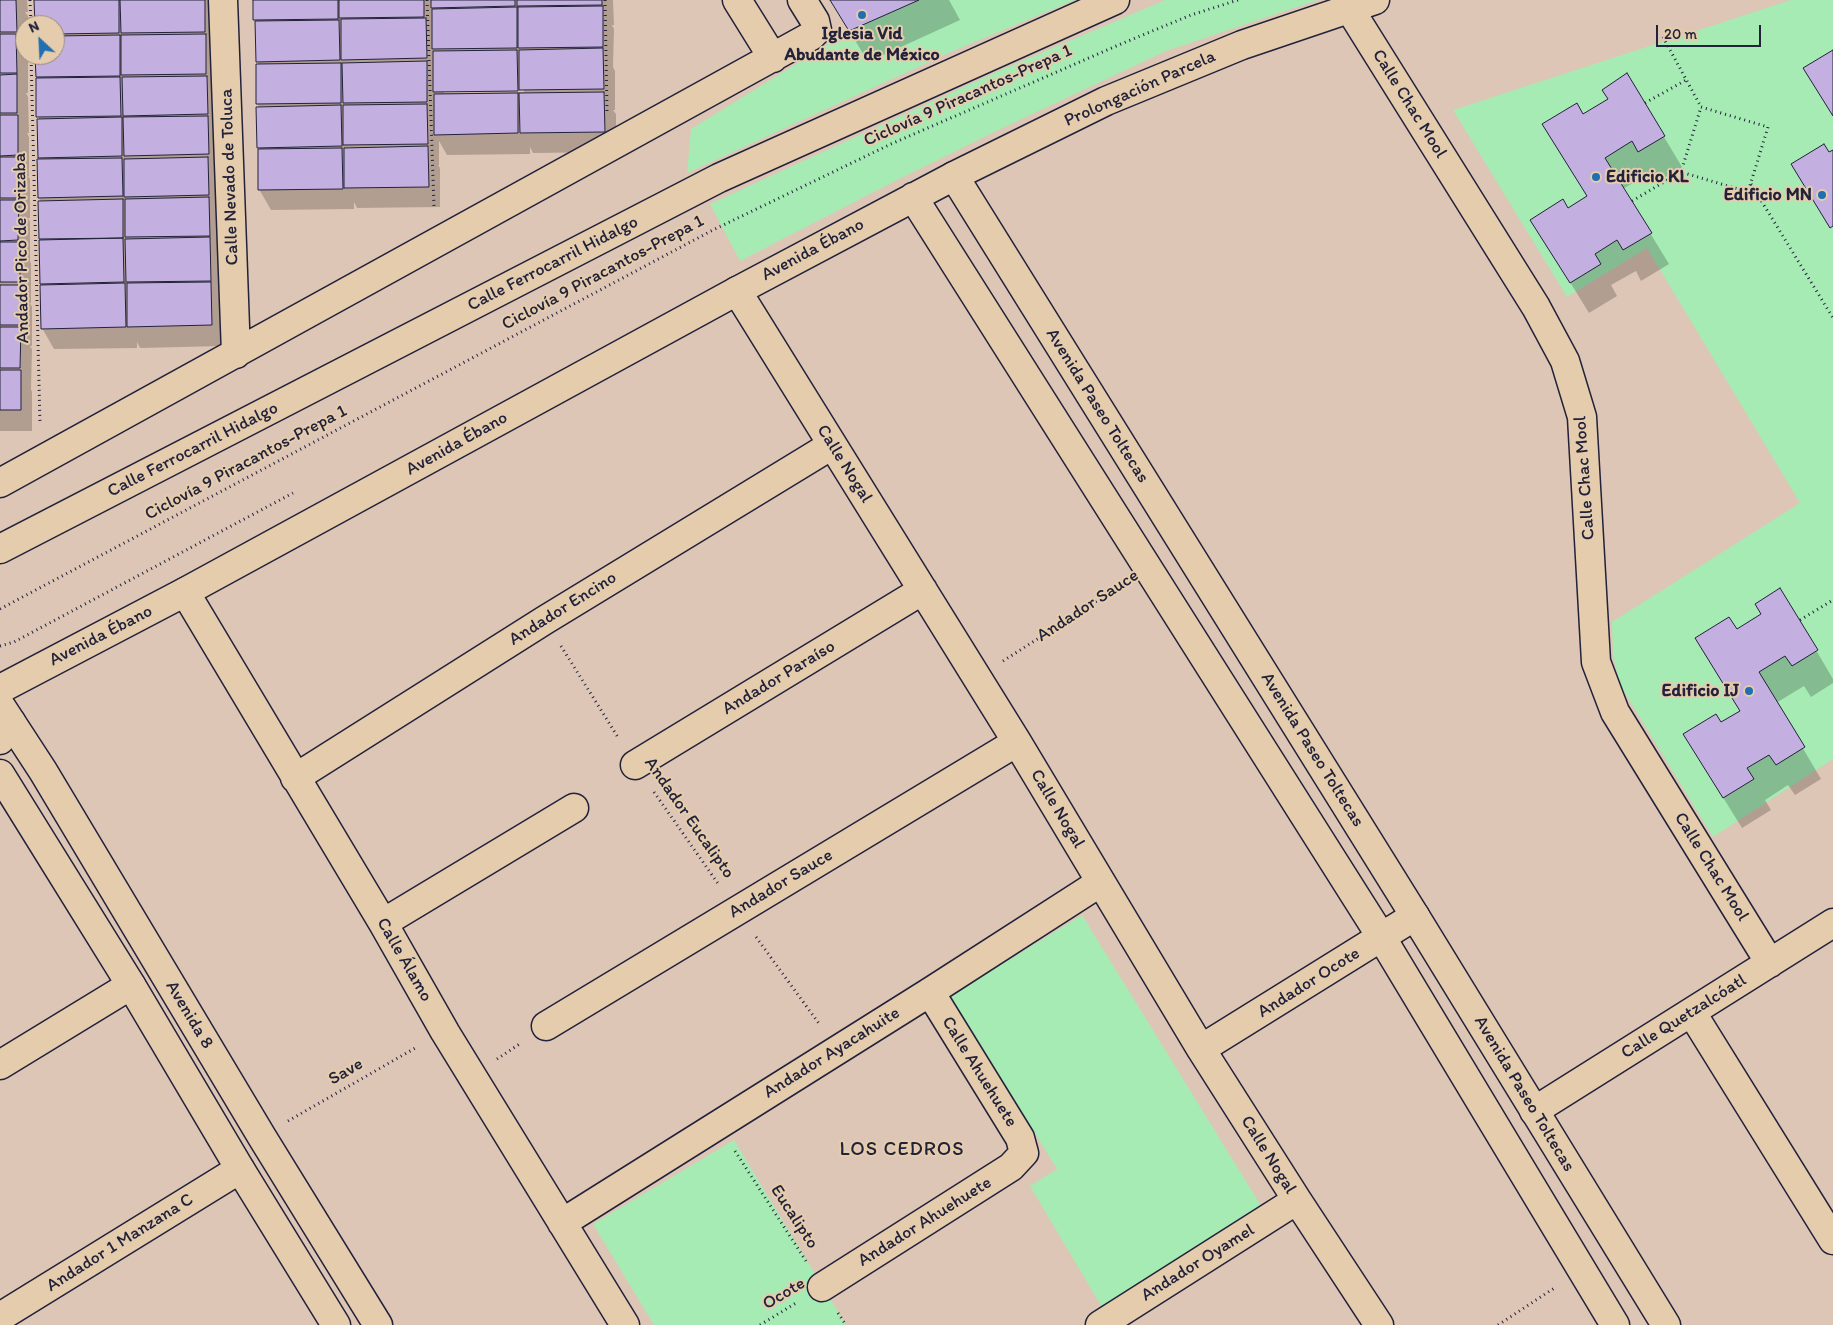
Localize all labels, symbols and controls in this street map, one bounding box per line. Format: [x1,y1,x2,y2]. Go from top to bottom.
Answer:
marker: Iglesia Vid Abudante de México [856,9,868,21]
north arrow [15,15,65,65]
scale bar [1658,15,1763,47]
text: N [26,17,42,37]
place label: Iglesia Vid Abudante de México [784,23,940,66]
text: 20 m [1664,25,1697,43]
street label: Ciclovía 9 Piracantos-Prepa 1 [860,40,1076,152]
street label: Prolongación Parcela [1061,46,1219,132]
street label: Calle Chac Mool [1367,46,1451,162]
street label: Calle Nevado de Toluca [216,88,244,266]
street label: Andador Pico de Orizaba [10,153,34,343]
place label: Edificio KL [1606,166,1688,188]
marker: Edificio KL [1590,171,1602,183]
place label: Edificio MN [1724,184,1812,206]
marker: Edificio MN [1816,189,1828,201]
street label: Ciclovía 9 Piracantos-Prepa 1 [498,210,708,336]
street label: Calle Ferrocarril Hidalgo [464,212,642,316]
street label: Avenida Ébano [758,214,868,286]
street label: Avenida Paseo Toltecas [1041,325,1153,487]
street label: Calle Ferrocarril Hidalgo [104,398,282,502]
street label: Ciclovía 9 Piracantos-Prepa 1 [141,400,351,526]
street label: Avenida Ébano [402,407,512,481]
street label: Calle Chac Mool [1570,415,1600,541]
street label: Calle Nogal [811,421,877,507]
street label: Andador Sauce [1033,565,1143,647]
street label: Andador Encino [505,567,621,651]
street label: Avenida Ébano [46,601,156,671]
street label: Andador Paraíso [719,636,839,720]
street label: Avenida Paseo Toltecas [1256,669,1368,831]
place label: Edificio IJ [1662,680,1739,702]
marker: Edificio IJ [1743,685,1755,697]
street label: Andador Eucalipto [639,753,739,883]
street label: Calle Nogal [1025,766,1089,852]
street label: Calle Chac Mool [1669,809,1753,925]
street label: Andador Sauce [725,845,837,923]
street label: Calle Álamo [371,914,437,1006]
street label: Andador Ocote [1254,943,1364,1023]
street label: Calle Quetzalcóatl [1617,970,1751,1064]
street label: Avenida 8 [160,977,218,1053]
street label: Andador Ayacahuite [760,1002,904,1104]
street label: Avenida Paseo Toltecas [1469,1012,1579,1176]
street label: Calle Ahuehuete [936,1013,1022,1131]
street label: Save [325,1054,367,1090]
street label: Calle Nogal [1235,1112,1301,1198]
district label: LOS CEDROS [838,1138,966,1162]
street label: Andador Ahuehuete [854,1172,996,1272]
street label: Eucalipto [765,1181,823,1253]
street label: Andador 1 Manzana C [43,1189,197,1297]
street label: Andador Oyamel [1137,1219,1259,1307]
street label: Ocote [759,1273,809,1315]

